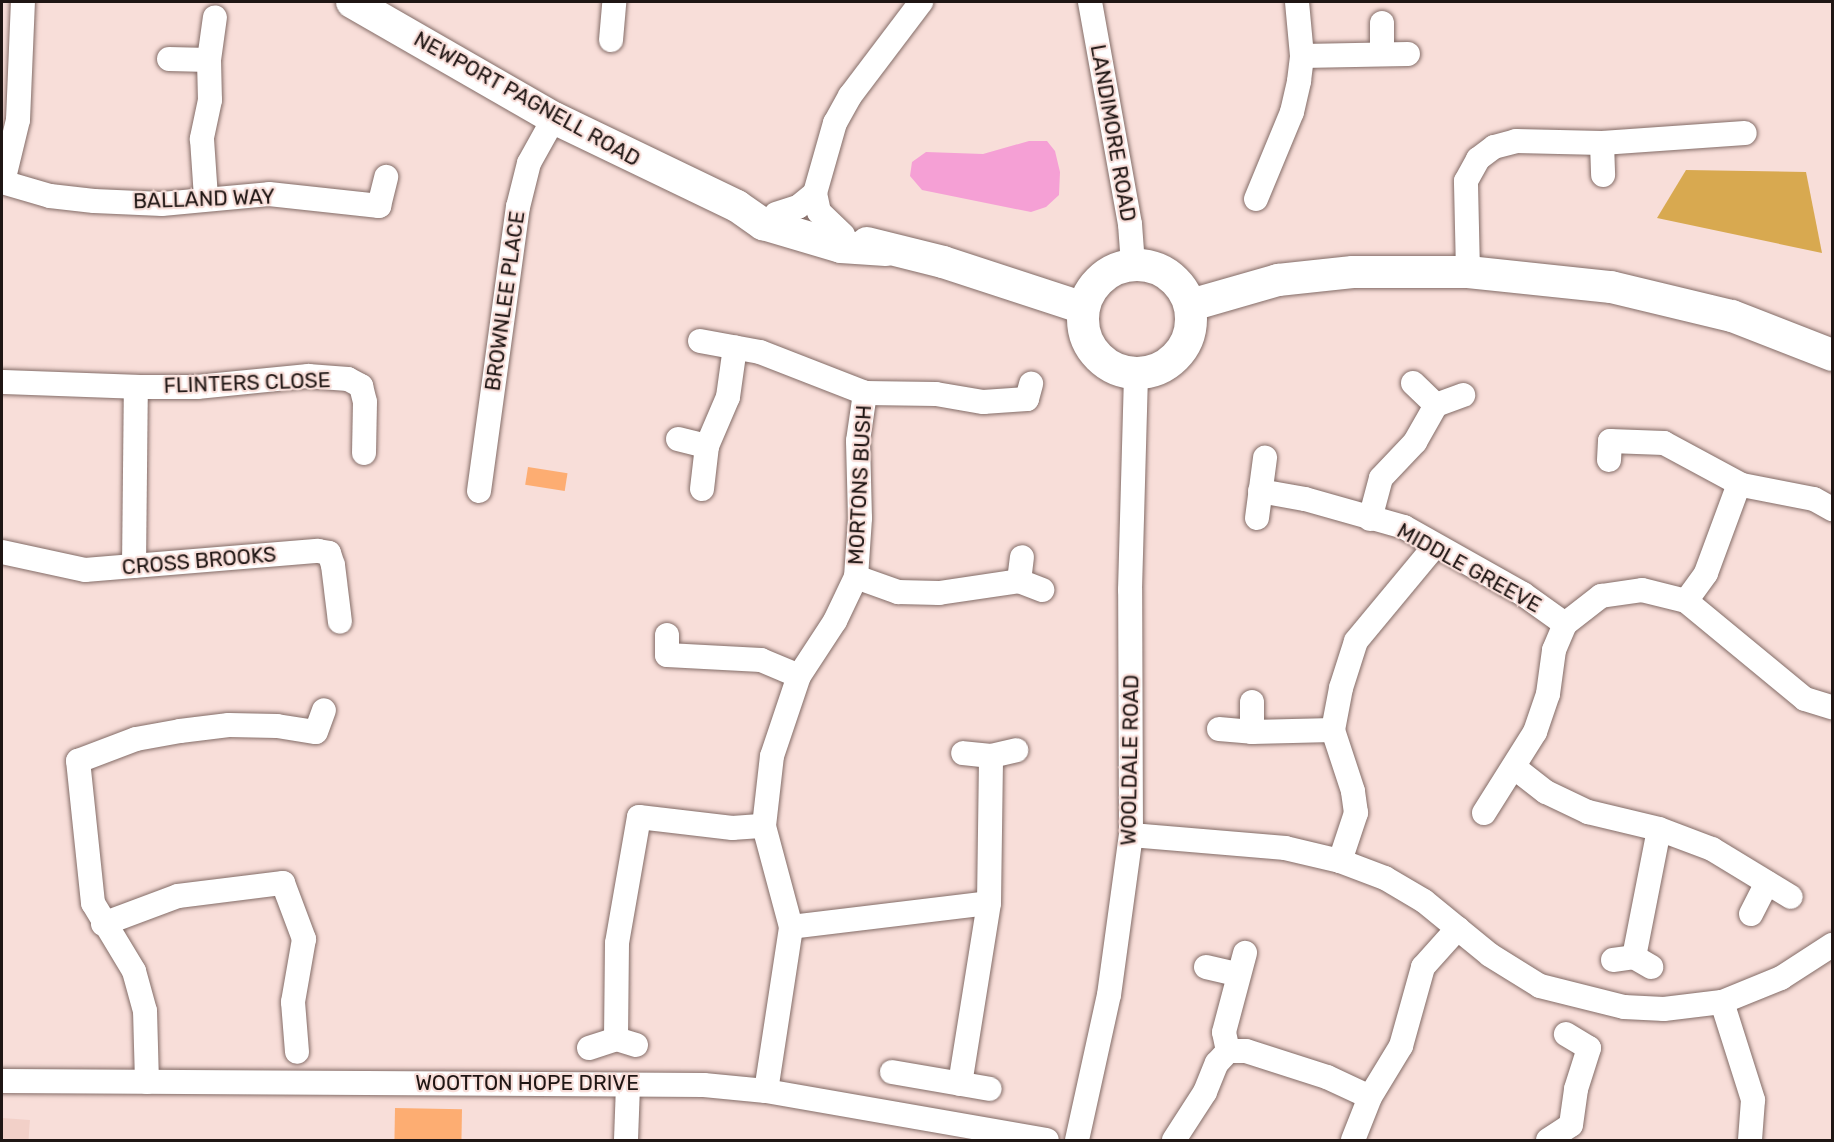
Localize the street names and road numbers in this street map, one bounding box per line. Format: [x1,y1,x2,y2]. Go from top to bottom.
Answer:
street label: NEWPORT PAGNELL ROAD [409,26,645,172]
street label: LANDIMORE ROAD [1085,42,1141,224]
street label: BALLAND WAY [132,184,276,214]
street label: BROWNLEE PLACE [480,209,530,393]
street label: FLINTERS CLOSE [163,367,331,399]
street label: MORTONS BUSH [843,404,877,566]
street label: MIDDLE GREEVE [1393,518,1545,618]
street label: CROSS BROOKS [121,542,277,580]
street label: WOOLDALE ROAD [1116,674,1144,846]
street label: WOOTTON HOPE DRIVE [415,1070,639,1096]

